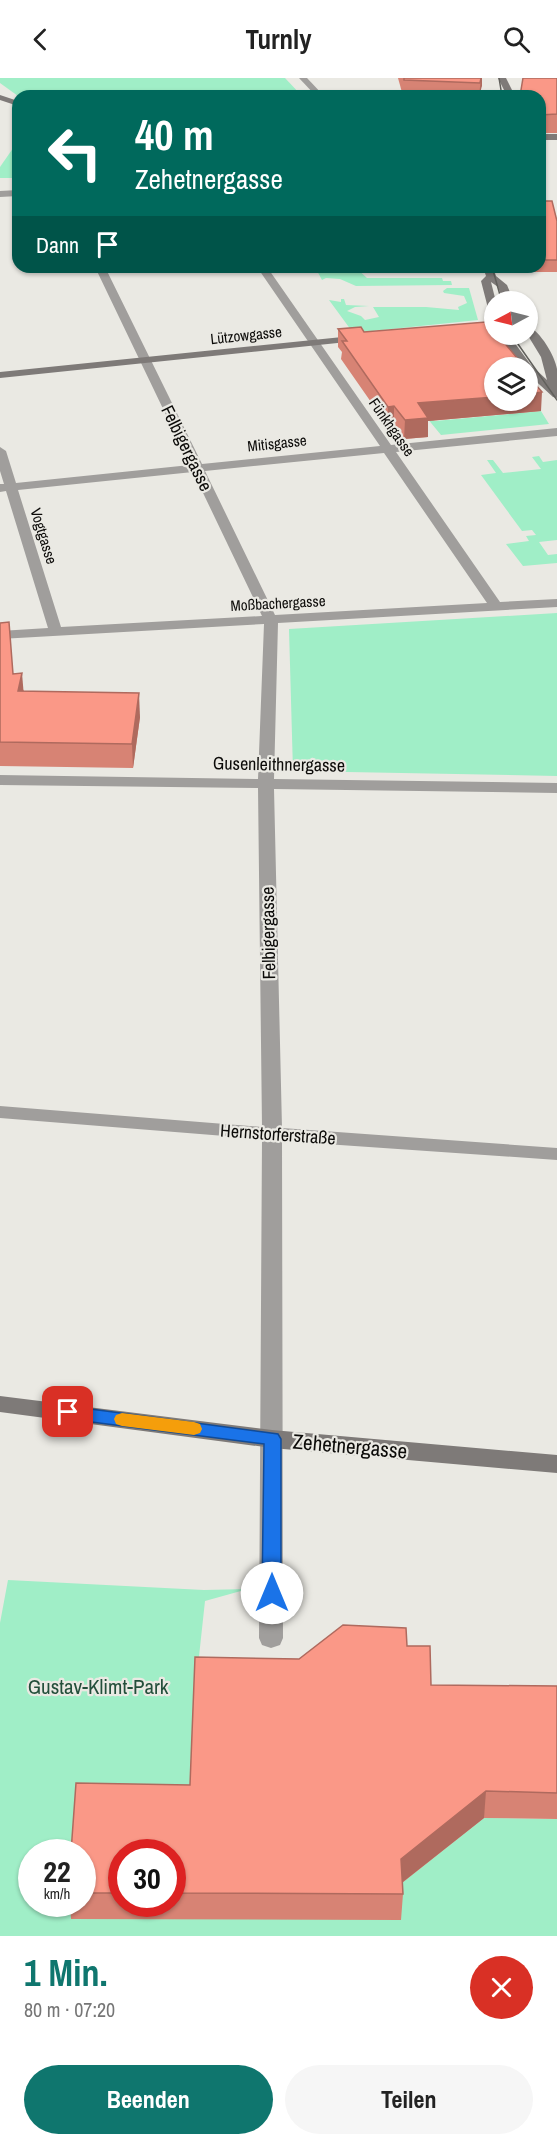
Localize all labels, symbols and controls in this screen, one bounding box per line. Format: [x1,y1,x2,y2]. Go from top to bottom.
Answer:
text: Turnly [245,21,312,57]
icon: back [24,23,57,56]
icon: search [500,23,533,56]
text: 40 m [135,107,214,163]
icon: left [36,114,114,192]
text: Zehetnergasse [135,161,283,197]
icon: arrive [91,228,124,261]
text: Dann [36,230,79,260]
north arrow [484,291,538,345]
map controls [484,291,538,411]
street label: Lützowgasse [209,321,283,349]
button: layers [484,357,538,411]
street label: Fünkhgasse [364,394,420,461]
street label: Felbigergasse [155,401,219,495]
street label: Mitisgasse [246,429,308,457]
street label: Vogtgasse [26,505,62,567]
street label: Moßbachergasse [230,590,326,616]
street label: Gusenleithnergasse [213,750,345,778]
street label: Felbigergasse [255,886,281,980]
street label: Hernstorferstraße [219,1117,337,1151]
pin [42,1386,93,1437]
icon: arrive [51,1395,84,1428]
street label: Zehetnergasse [292,1427,408,1465]
position arrow [240,1561,304,1625]
park label: Gustav-Klimt-Park [28,1672,169,1701]
speed limit sign: 30 [108,1839,186,1917]
text: 22 [43,1851,71,1891]
text: km/h [44,1883,70,1904]
text: 1 Min. [24,1949,108,1997]
button: close [470,1956,533,2019]
text: 80 m · 07:20 [24,1996,115,2023]
button: Beenden [24,2065,273,2134]
button: Teilen [285,2065,533,2134]

